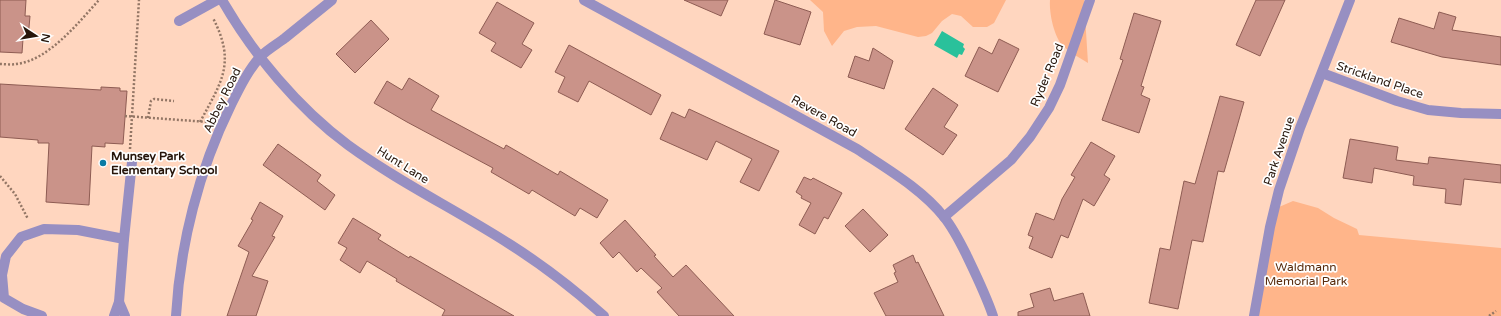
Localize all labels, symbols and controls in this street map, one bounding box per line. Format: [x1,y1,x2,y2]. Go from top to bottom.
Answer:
north arrow [16,16,56,56]
text: N [38,32,53,44]
street label: Ryder Road [1027,41,1067,109]
street label: Strickland Place [1335,59,1425,101]
street label: Abbey Road [200,65,244,135]
street label: Revere Road [789,92,859,140]
street label: Park Avenue [1261,115,1297,187]
street label: Hunt Lane [374,143,432,187]
place label: Munsey Park Elementary School [111,149,218,178]
marker: Munsey Park Elementary School [98,158,108,168]
park label: Waldmann Memorial Park [1265,260,1348,288]

